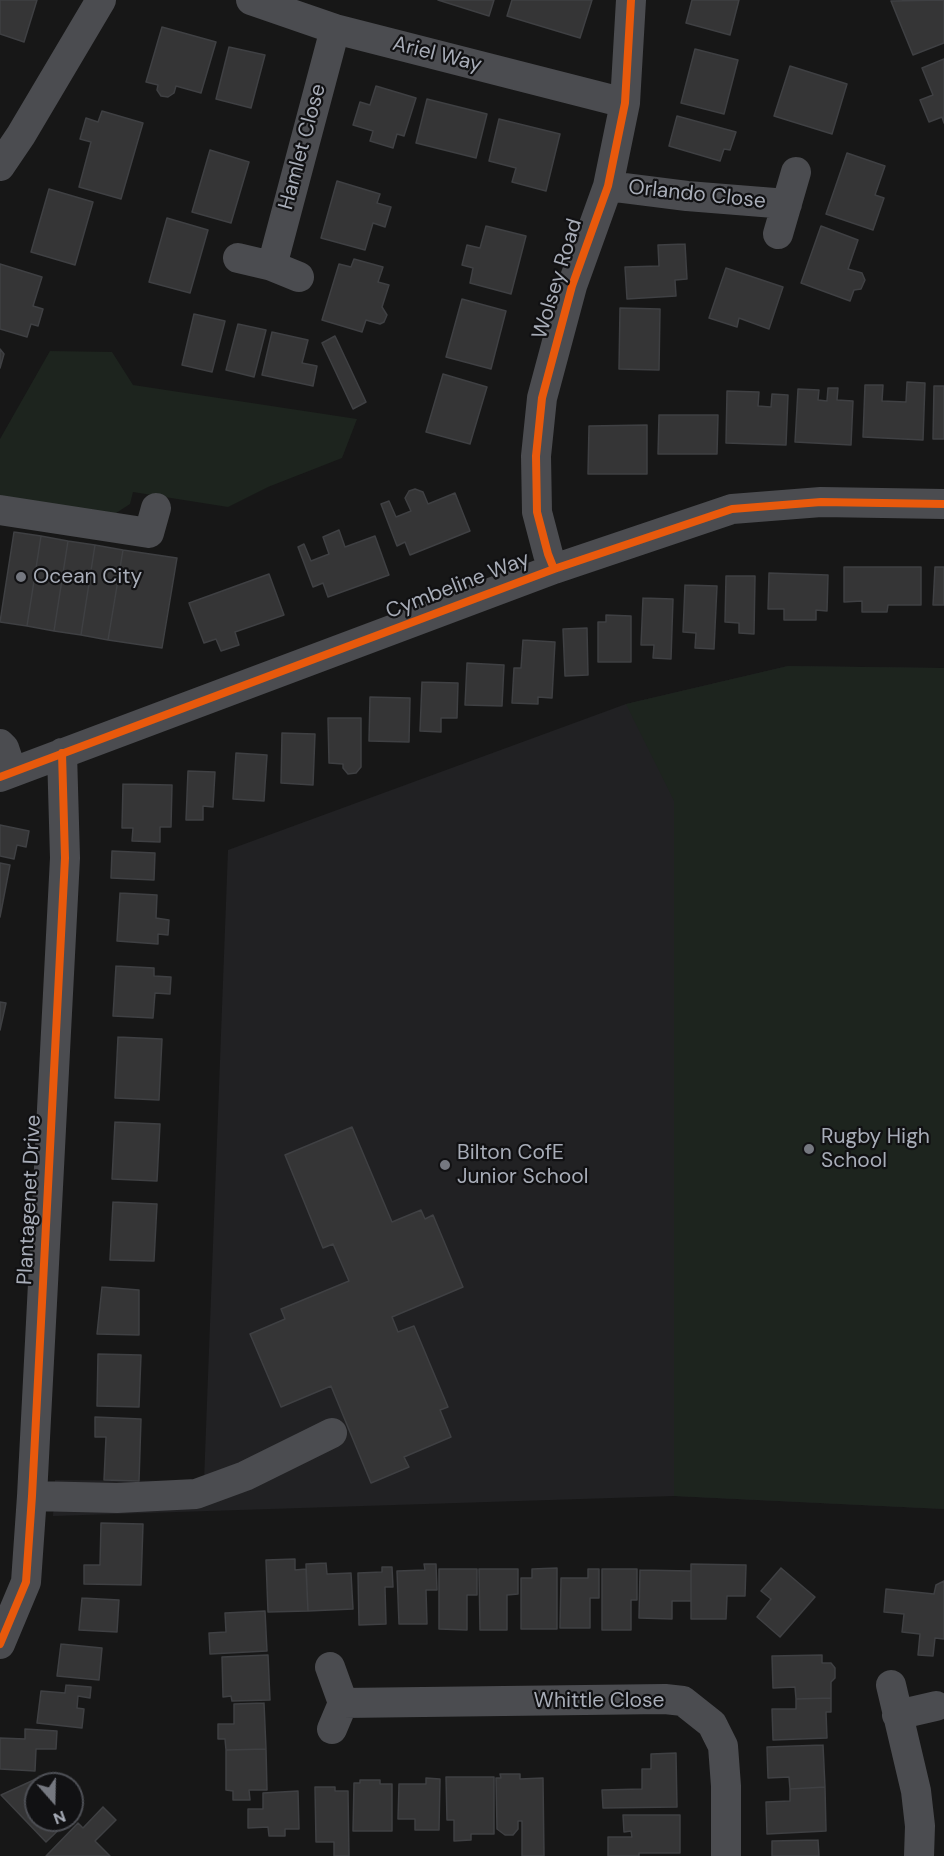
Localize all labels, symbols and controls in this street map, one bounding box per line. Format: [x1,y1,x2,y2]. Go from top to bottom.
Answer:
street label: Ariel Way [390,32,484,78]
street label: Hamlet Close [274,81,332,213]
street label: Orlando Close [627,175,767,215]
street label: Wolsey Road [528,216,588,342]
street label: Cymbeline Way [383,547,533,625]
place label: Ocean City [33,564,142,590]
marker: Ocean City [14,570,28,584]
street label: Plantagenet Drive [13,1114,47,1286]
place label: Rugby High School [821,1124,930,1174]
place label: Bilton CofE Junior School [457,1140,588,1190]
marker: Rugby High School [802,1142,816,1156]
marker: Bilton CofE Junior School [438,1158,452,1172]
street label: Whittle Close [534,1688,664,1714]
north arrow [24,1772,84,1832]
text: N [51,1806,69,1829]

